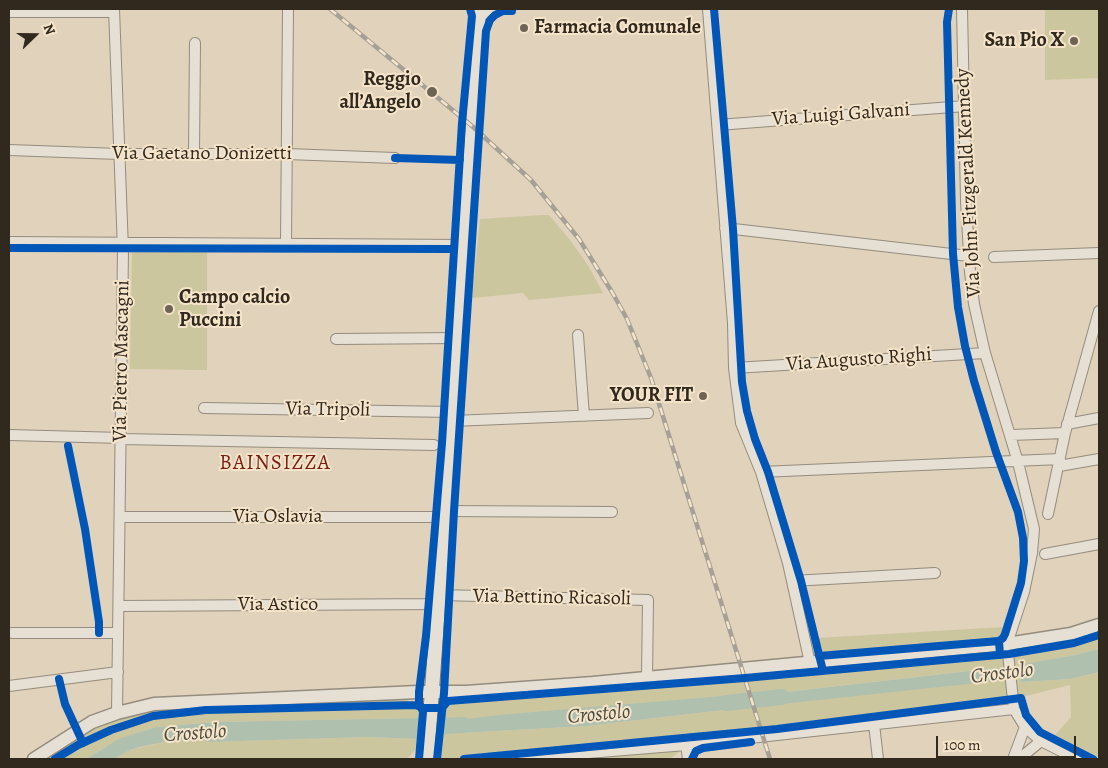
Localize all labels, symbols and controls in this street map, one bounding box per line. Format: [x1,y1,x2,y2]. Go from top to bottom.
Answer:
north arrow [10,10,60,60]
place label: Farmacia Comunale [534,16,701,40]
text: N [39,21,60,37]
marker: Farmacia Comunale [518,22,530,34]
place label: San Pio X [984,29,1064,53]
marker: San Pio X [1068,35,1080,47]
place label: Reggio all’Angelo [339,68,421,115]
street label: Via John Fitzgerald Kennedy [951,68,987,298]
marker: Reggio all’Angelo [425,85,439,99]
street label: Via Luigi Galvani [771,98,911,132]
street label: Via Gaetano Donizetti [112,142,292,166]
street label: Via Pietro Mascagni [109,280,135,442]
place label: Campo calcio Puccini [179,286,290,333]
marker: Campo calcio Puccini [163,303,175,315]
street label: Via Augusto Righi [785,343,933,377]
place label: YOUR FIT [610,384,693,408]
marker: YOUR FIT [697,390,709,402]
street label: Via Tripoli [285,397,371,423]
district label: BAINSIZZA [218,451,332,477]
street label: Via Oslavia [233,505,323,529]
street label: Via Bettino Ricasoli [473,585,631,611]
street label: Via Astico [238,593,318,617]
water label: Crostolo [969,658,1035,690]
water label: Crostolo [567,700,631,730]
water label: Crostolo [163,719,227,749]
scale bar [938,726,1078,758]
text: 100 m [944,735,981,755]

